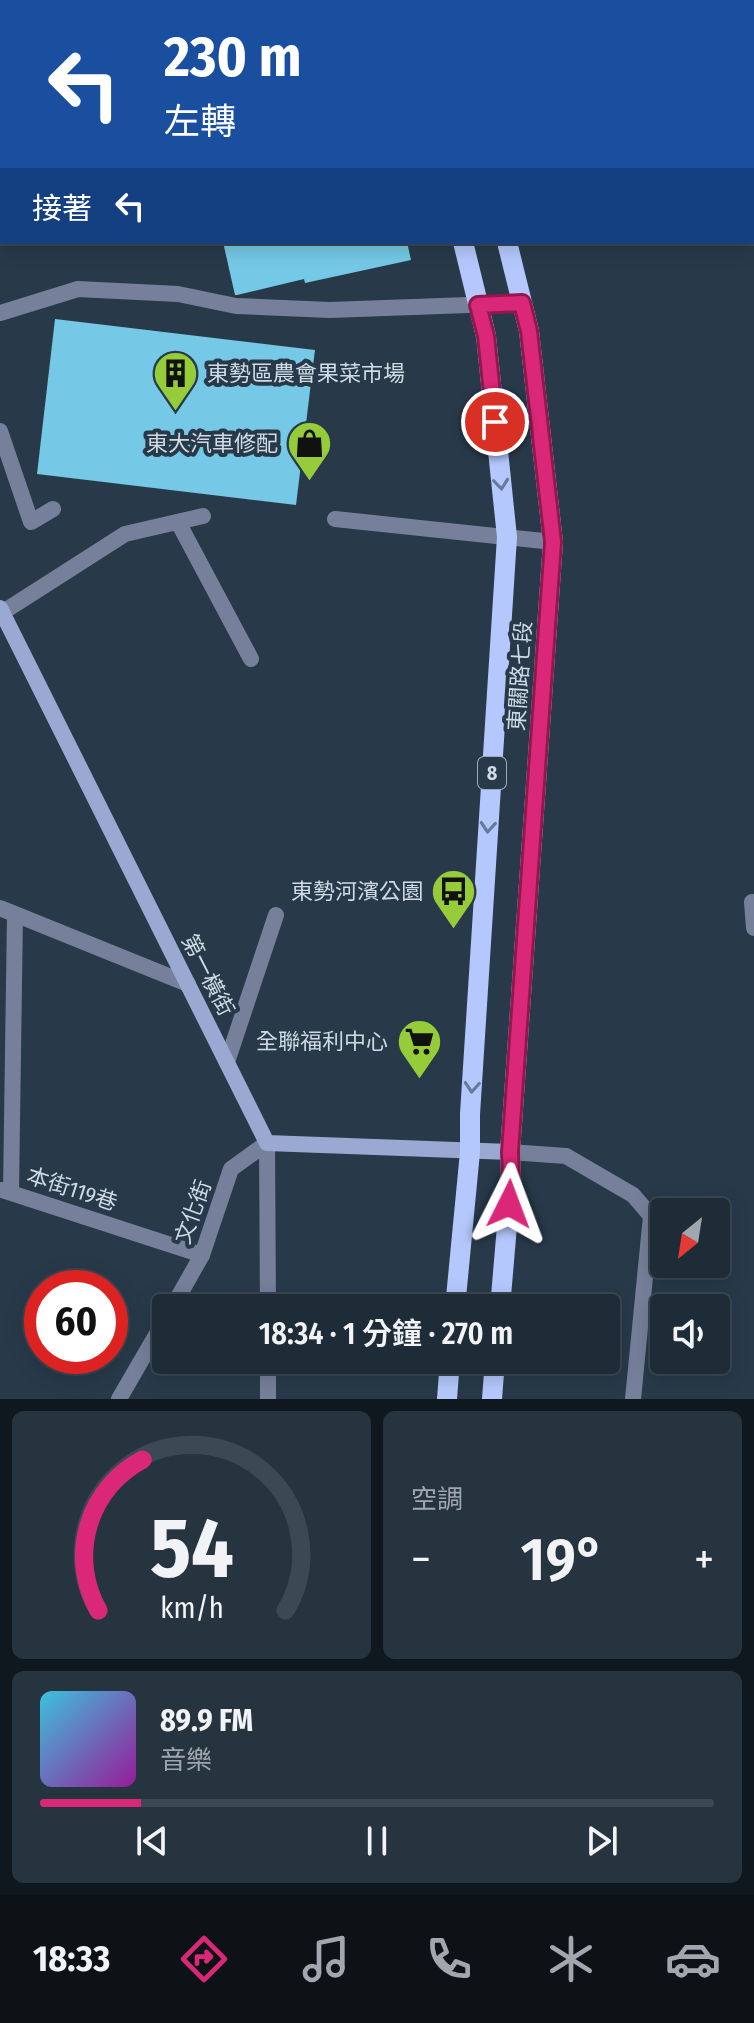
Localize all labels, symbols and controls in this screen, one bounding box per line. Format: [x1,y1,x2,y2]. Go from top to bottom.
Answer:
text: 230 m [164,24,301,91]
icon: left [32,32,136,136]
text: 左轉 [164,100,236,144]
icon: left [108,184,152,228]
text: 接著 [32,191,92,227]
building icon: 東勢區農會果菜市場 [152,349,200,412]
place label: 東勢區農會果菜市場 [207,360,405,387]
pin [461,388,529,456]
icon: arrive [473,400,517,444]
shop icon: 東大汽車修配 [285,419,333,482]
place label: 東大汽車修配 [146,430,278,457]
one-way arrow [493,478,510,491]
street label: 東關路七段 [503,620,537,732]
road number: 8 [478,757,506,789]
one-way arrow [480,822,497,834]
bus stop icon: 東勢河濱公園 [430,867,478,930]
place label: 東勢河濱公園 [291,878,423,905]
street label: 第一橫街 [176,930,240,1020]
supermarket icon: 全聯福利中心 [395,1017,443,1080]
place label: 全聯福利中心 [256,1028,388,1055]
one-way arrow [464,1081,481,1094]
street label: 本街119巷 [23,1162,121,1216]
position arrow [467,1162,551,1246]
street label: 文化街 [169,1176,217,1248]
north arrow [650,1198,730,1278]
map controls [650,1198,730,1374]
speed limit sign: 60 [24,1270,128,1374]
button: sound [650,1294,730,1374]
text: 18:34 · 1 分鐘 · 270 m [259,1316,513,1352]
text: 空調 [411,1484,463,1515]
text: 54 [150,1499,233,1599]
text: 19° [521,1524,604,1596]
text: − [411,1533,431,1586]
text: + [694,1533,714,1586]
text: km/h [160,1591,223,1626]
text: 89.9 FM [160,1703,253,1739]
text: 音樂 [160,1745,212,1776]
icon: previous [130,1819,174,1863]
icon: pause [355,1819,399,1863]
icon: next [580,1819,624,1863]
icon: directions [176,1931,232,1987]
icon: music [298,1931,354,1987]
icon: phone [421,1931,477,1987]
icon: climate [543,1931,599,1987]
icon: car [665,1931,721,1987]
text: 18:33 [33,1937,110,1981]

